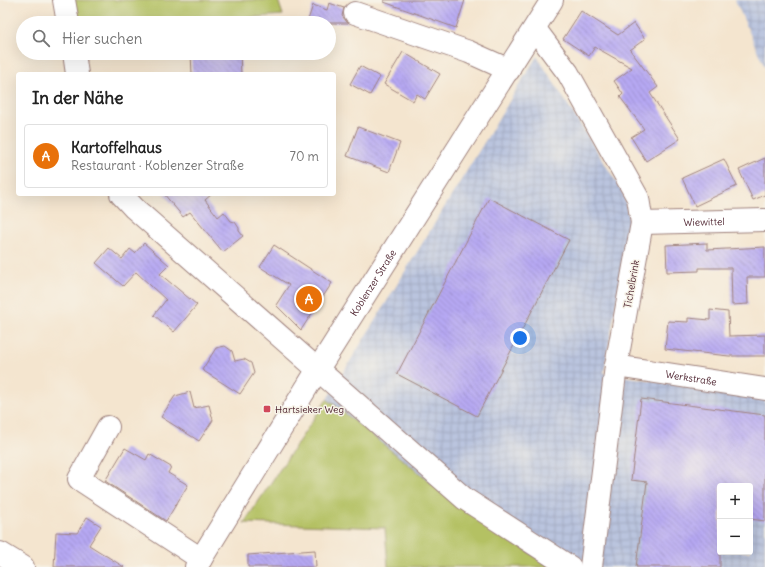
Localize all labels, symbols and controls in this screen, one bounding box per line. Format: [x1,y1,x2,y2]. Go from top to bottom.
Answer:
search box [16,16,336,60]
icon: search [30,27,52,49]
text: Hier suchen [62,29,142,48]
text: In der Nähe [32,87,124,109]
text: Kartoffelhaus [71,138,162,157]
text: A [42,148,50,165]
text: 70 m [290,148,319,165]
text: Restaurant · Koblenzer Straße [71,157,244,174]
street label: Wiewittel [683,215,725,229]
street label: Koblenzer Straße [347,247,399,319]
street label: Tichelbrink [621,259,642,309]
pin: A [296,284,322,314]
your location [510,328,530,348]
street label: Werkstraße [664,368,718,388]
place label: Hartsieker Weg [275,403,344,416]
marker: Hartsieker Weg [262,404,272,414]
map controls [717,483,753,555]
button: + [717,483,753,519]
button: − [717,519,753,555]

